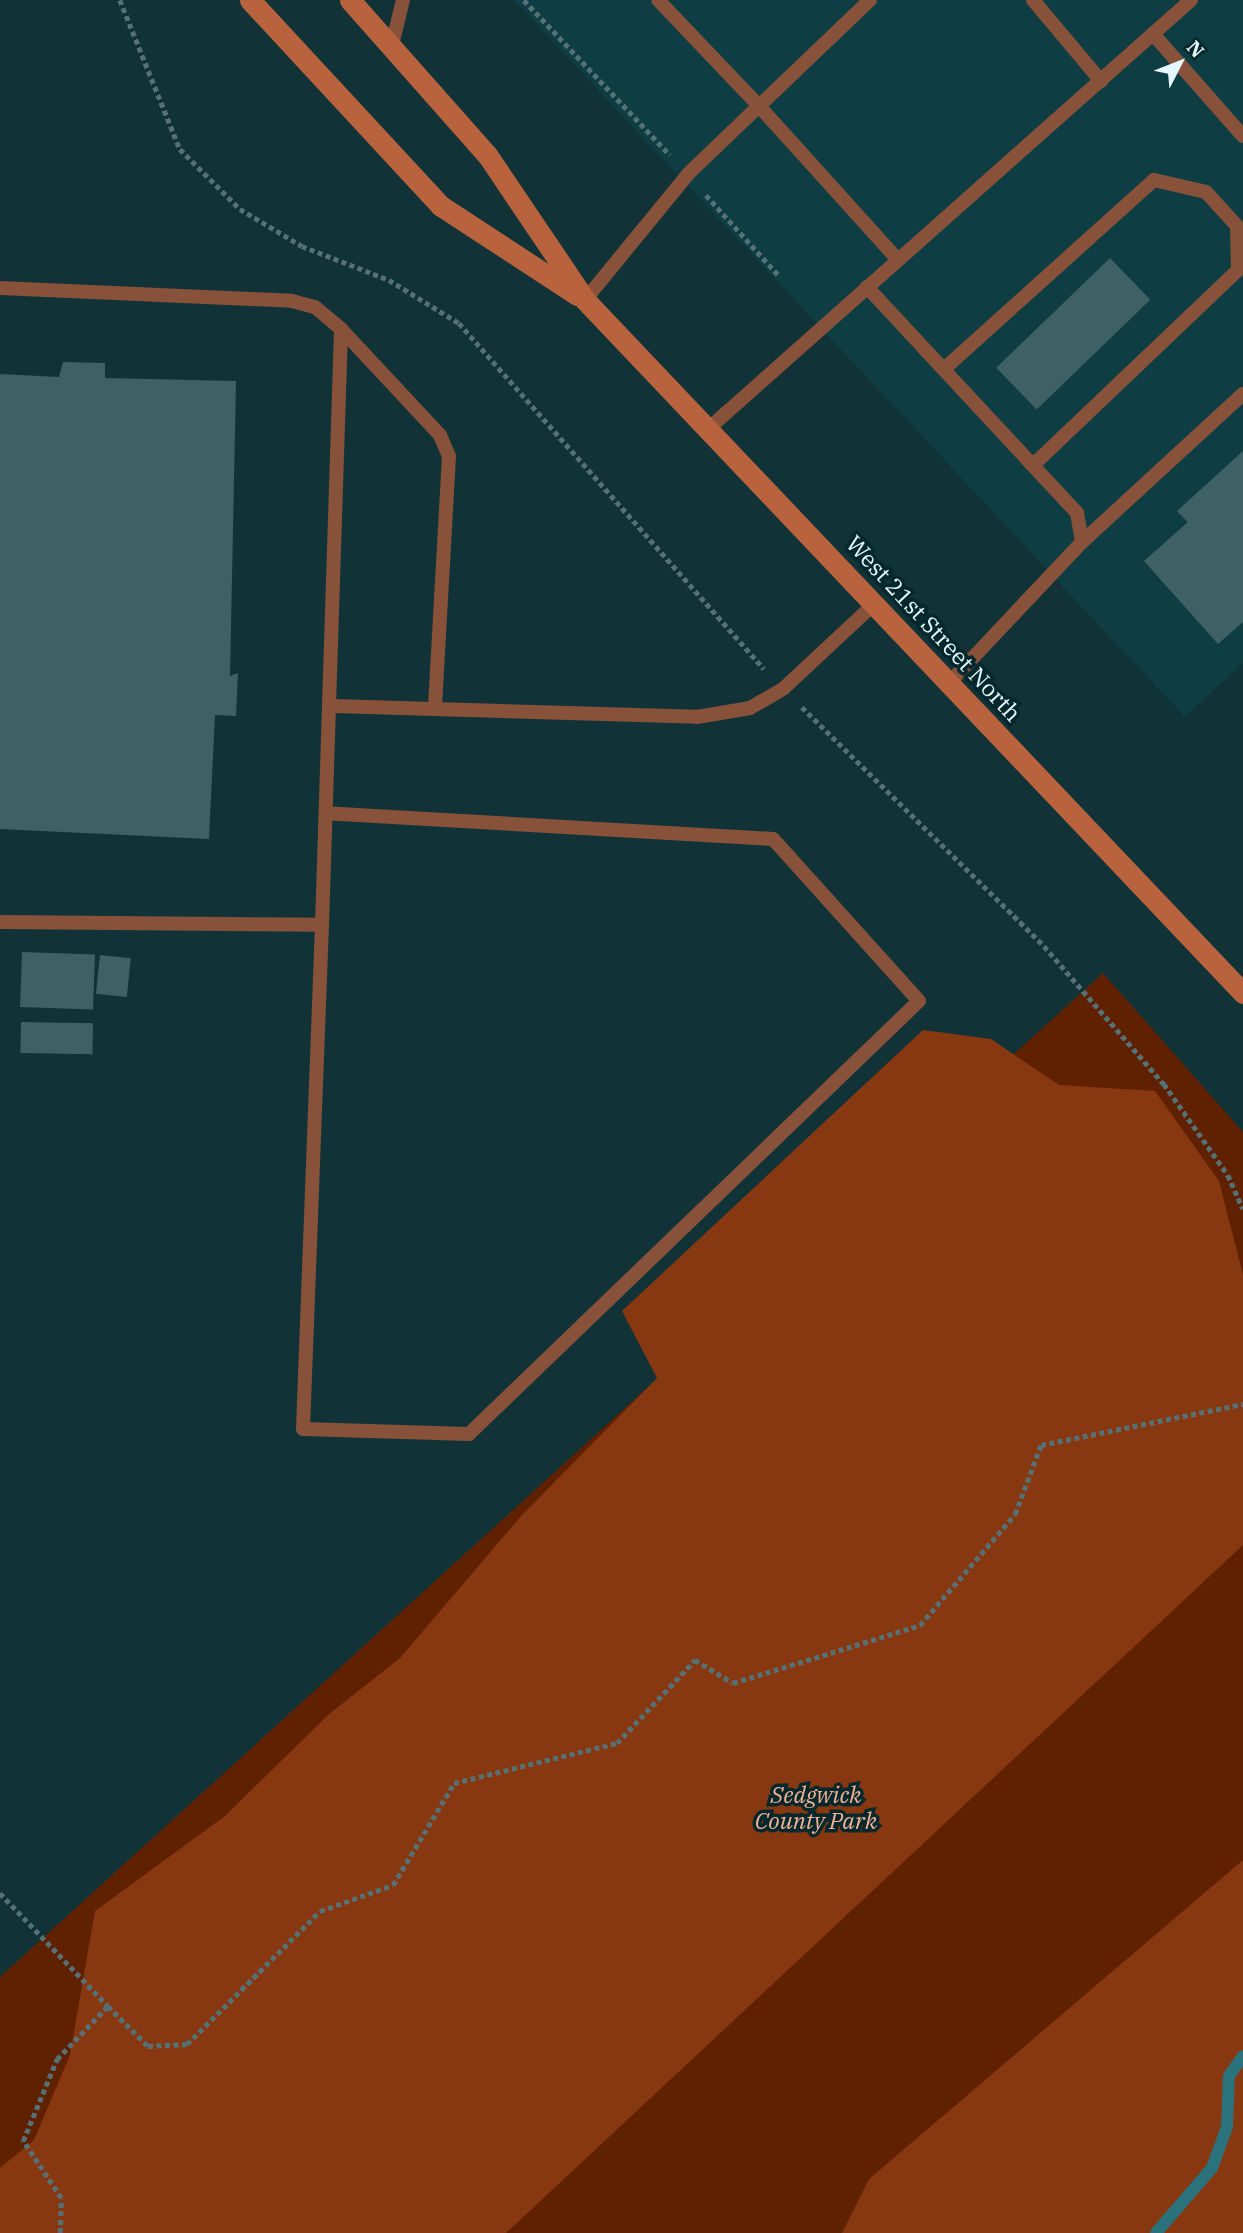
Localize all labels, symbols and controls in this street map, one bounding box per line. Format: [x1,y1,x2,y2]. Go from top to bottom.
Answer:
north arrow [1145,28,1215,98]
text: N [1182,35,1210,63]
street label: West 21st Street North [841,529,1027,727]
park label: Sedgwick County Park [755,1780,877,1834]

